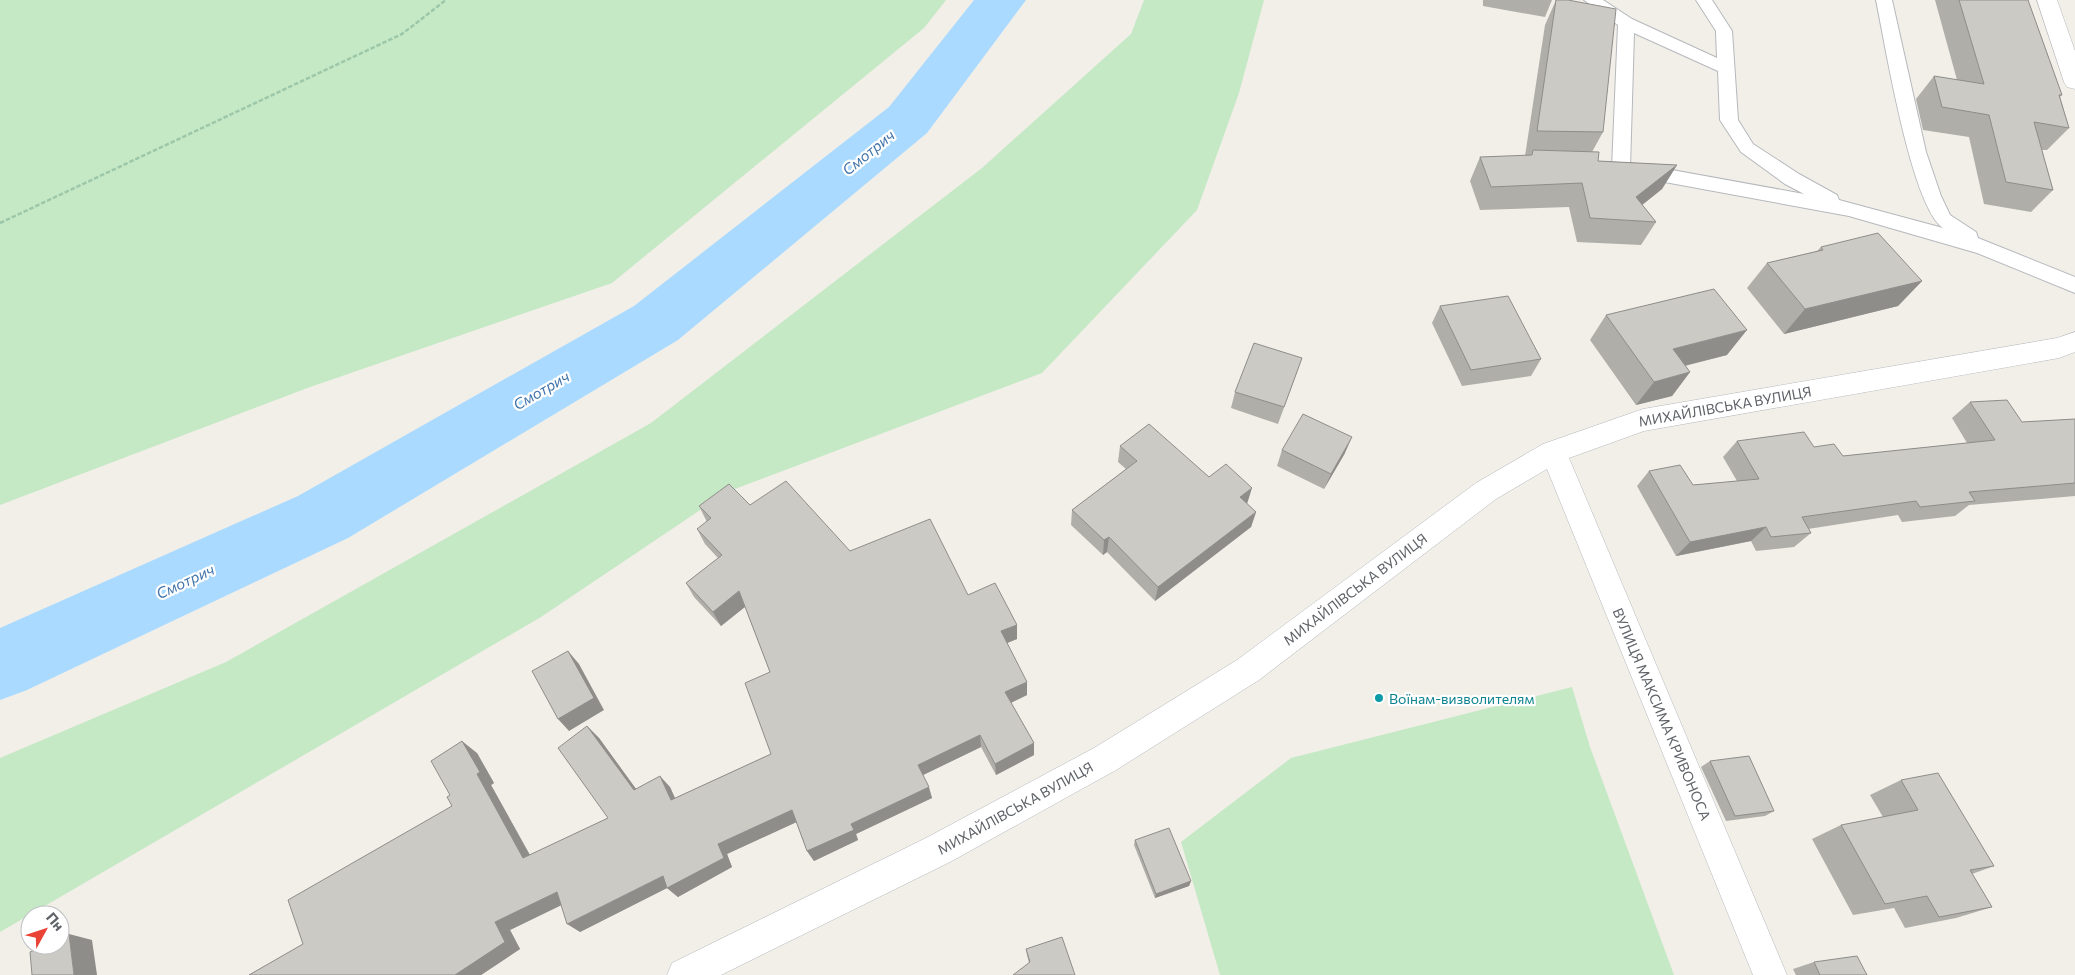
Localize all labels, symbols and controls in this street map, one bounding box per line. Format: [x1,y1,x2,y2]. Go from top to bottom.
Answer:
water label: Смотрич [838,125,898,179]
water label: Смотрич [510,367,572,413]
street label: МИХАЙЛІВСЬКА ВУЛИЦЯ [1637,382,1813,430]
street label: МИХАЙЛІВСЬКА ВУЛИЦЯ [1280,529,1430,649]
water label: Смотрич [153,560,217,602]
street label: ВУЛИЦЯ МАКСИМА КРИВОНОСА [1609,605,1715,823]
place label: Воїнам-визволителям [1389,690,1534,707]
marker: Воїнам-визволителям [1373,692,1385,704]
street label: МИХАЙЛІВСЬКА ВУЛИЦЯ [934,758,1096,858]
north arrow [20,905,70,955]
text: Пн [43,909,68,934]

